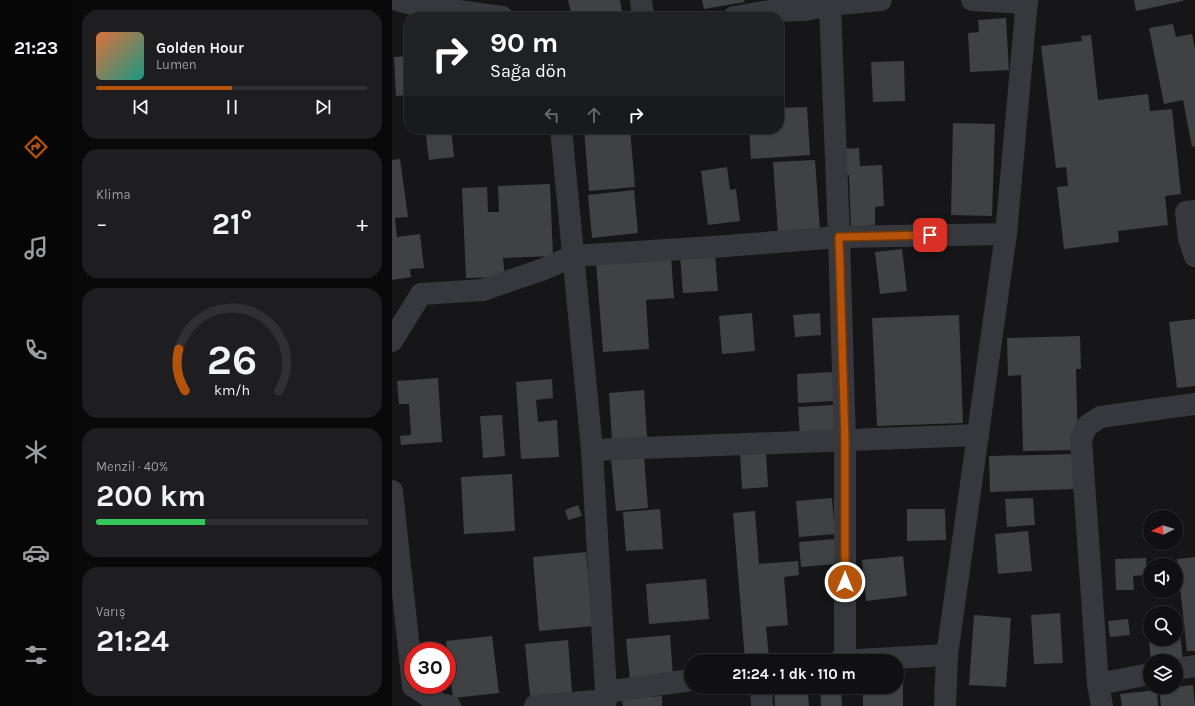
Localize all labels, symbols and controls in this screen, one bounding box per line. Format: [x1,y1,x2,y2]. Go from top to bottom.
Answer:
text: 90 m [490,26,558,59]
icon: right [424,28,476,80]
text: 21:23 [14,37,58,59]
text: Golden Hour [156,39,244,57]
text: Lumen [156,57,197,72]
text: Sağa dön [490,60,567,82]
icon: previous [130,96,152,118]
icon: pause [221,96,243,118]
icon: next [312,96,334,118]
icon: left [541,104,563,126]
icon: ahead [583,104,605,126]
icon: right [625,104,647,126]
icon: directions [22,133,50,161]
text: Klima [96,187,131,202]
text: 21° [212,206,252,242]
text: − [96,211,108,237]
text: + [356,211,368,237]
pin [913,218,947,252]
icon: arrive [919,224,941,246]
icon: music [22,234,50,262]
icon: phone [22,336,50,364]
text: 26 [207,336,257,384]
text: km/h [214,382,250,399]
icon: climate [22,438,50,466]
text: Menzil · 40% [96,459,168,474]
text: 200 km [96,478,206,514]
north arrow [1143,510,1183,550]
map controls [1143,510,1183,694]
icon: car [22,539,50,567]
button: sound [1143,558,1183,598]
position arrow [824,561,866,603]
text: Varış [96,604,125,619]
button: search [1143,606,1183,646]
text: 21:24 [96,623,169,659]
icon: filters [22,641,50,669]
speed limit sign: 30 [404,642,456,694]
button: layers [1143,654,1183,694]
text: 21:24 · 1 dk · 110 m [732,665,856,683]

